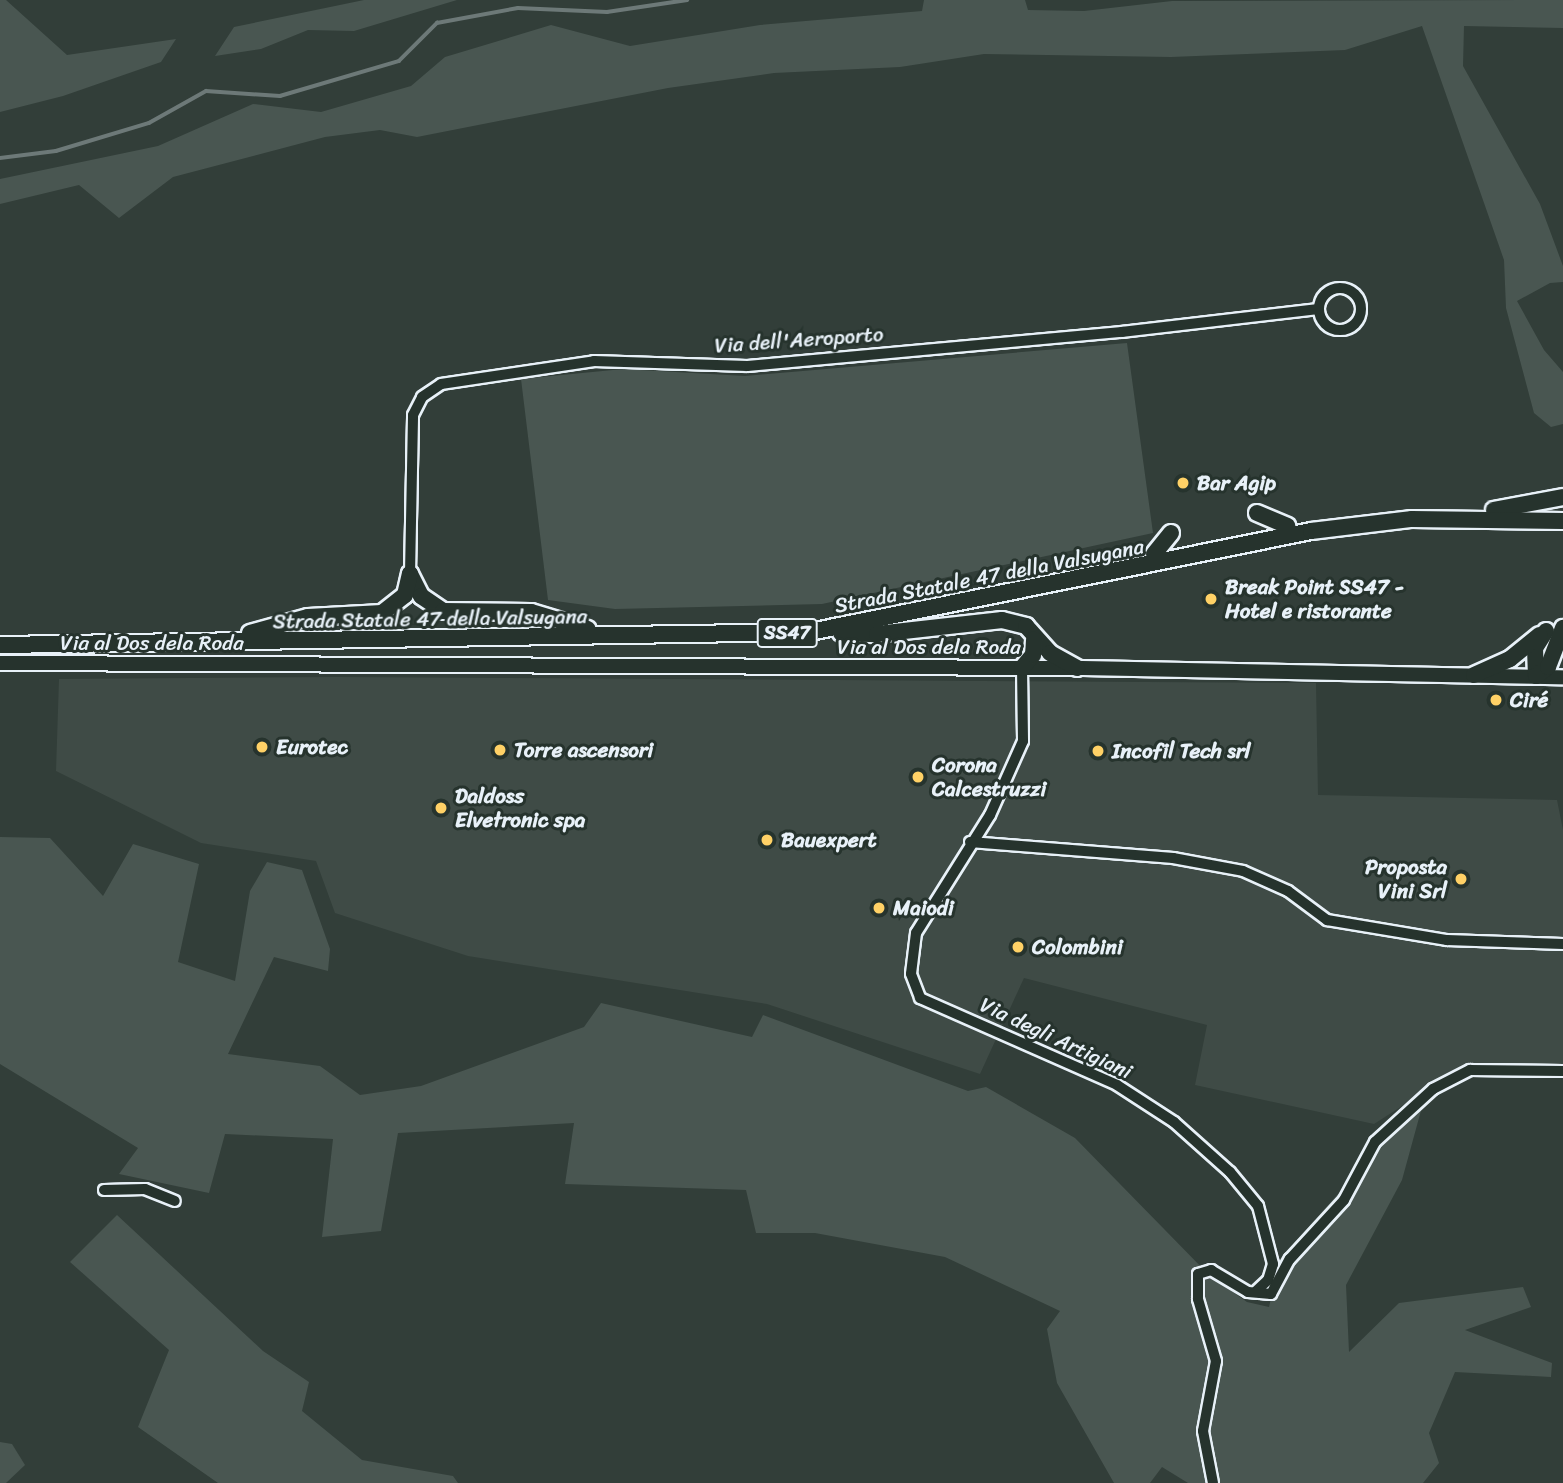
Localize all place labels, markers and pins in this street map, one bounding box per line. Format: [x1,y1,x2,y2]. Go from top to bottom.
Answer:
place label: Bar Agip [1197,470,1276,496]
marker: Bar Agip [1175,475,1191,491]
place label: Break Point SS47 - Hotel e ristorante [1225,574,1407,624]
marker: Break Point SS47 - Hotel e ristorante [1203,591,1219,607]
place label: Ciré [1510,687,1548,713]
marker: Ciré [1488,692,1504,708]
place label: Eurotec [276,734,348,760]
place label: Torre ascensori [514,737,655,763]
place label: Incofil Tech srl [1112,738,1252,764]
marker: Eurotec [254,739,270,755]
marker: Torre ascensori [492,742,508,758]
marker: Incofil Tech srl [1090,743,1106,759]
place label: Corona Calcestruzzi [932,752,1046,802]
marker: Corona Calcestruzzi [910,769,926,785]
place label: Daldoss Elvetronic spa [455,783,585,833]
marker: Daldoss Elvetronic spa [433,800,449,816]
place label: Bauexpert [781,827,877,853]
marker: Bauexpert [759,832,775,848]
place label: Proposta Vini Srl [1365,854,1447,904]
marker: Proposta Vini Srl [1453,871,1469,887]
place label: Maiodi [893,895,954,921]
marker: Maiodi [871,900,887,916]
place label: Colombini [1032,934,1123,960]
marker: Colombini [1010,939,1026,955]

